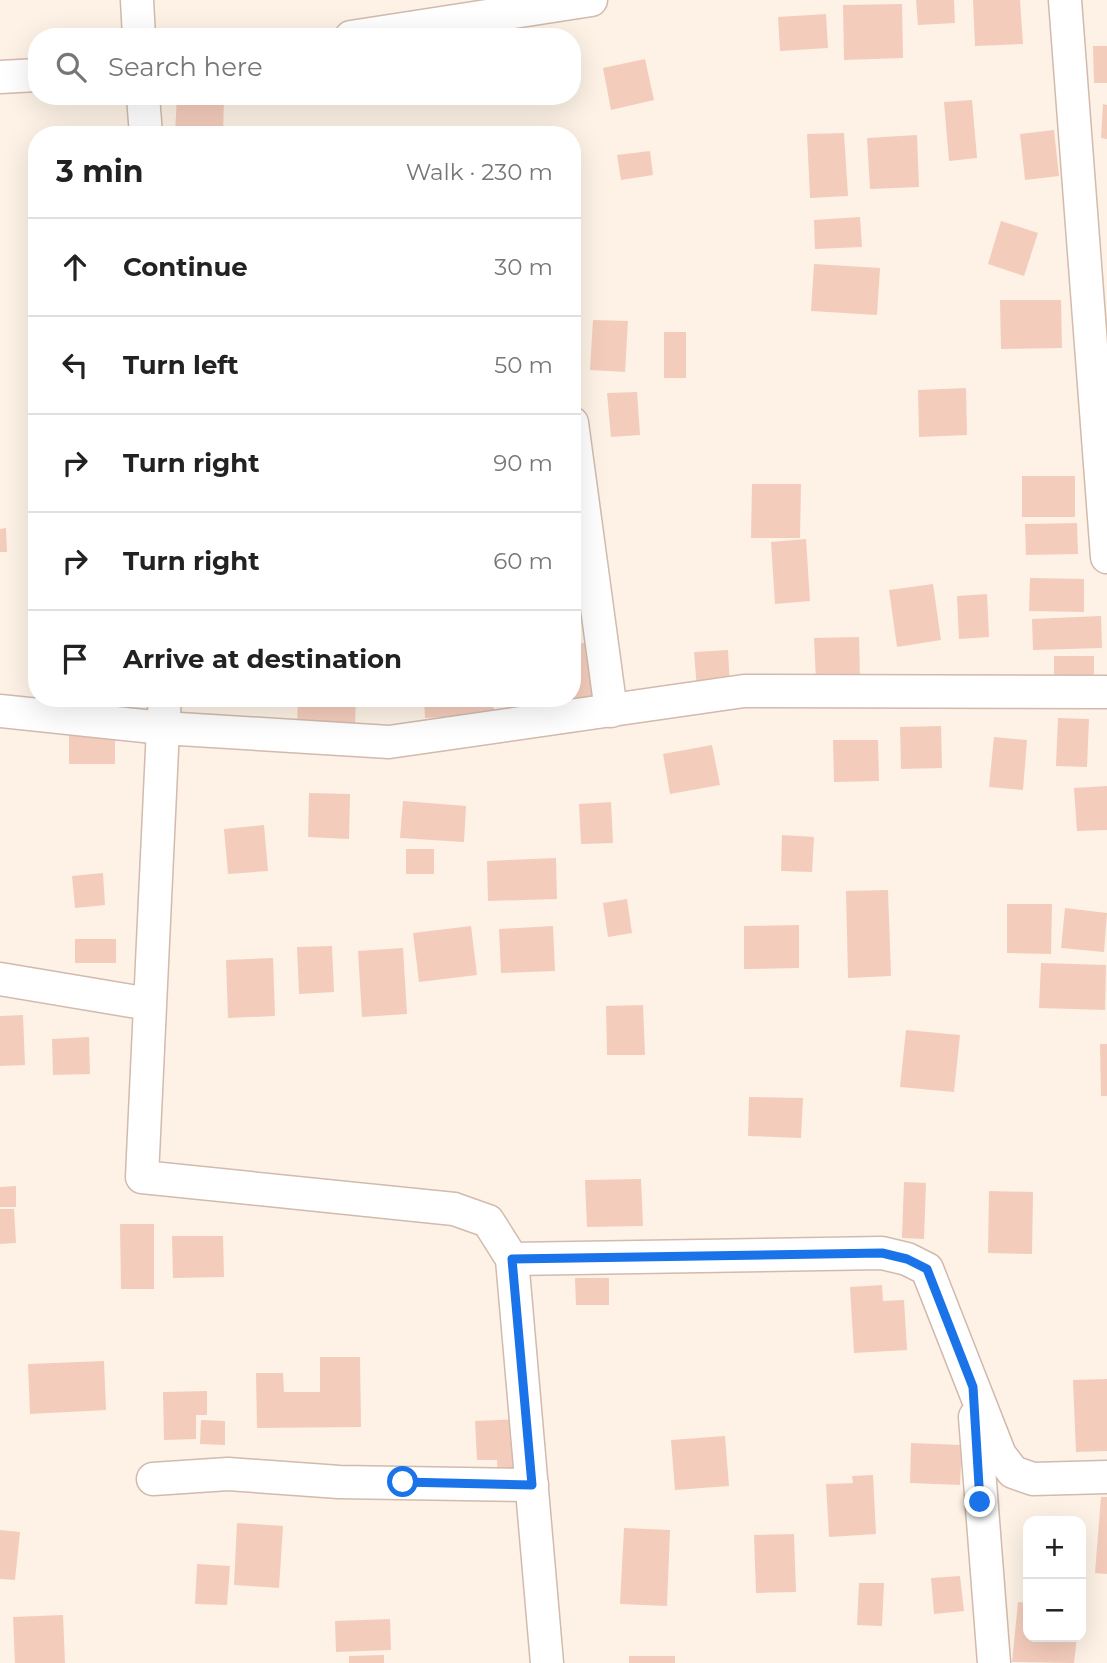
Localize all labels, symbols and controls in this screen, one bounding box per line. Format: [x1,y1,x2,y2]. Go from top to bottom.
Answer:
search box [28,28,581,105]
icon: search [52,48,90,86]
text: Search here [108,51,263,83]
text: 3 min [56,153,143,190]
text: Walk · 230 m [406,158,553,186]
icon: ahead [56,248,94,286]
text: Continue [123,251,248,283]
text: 30 m [494,253,553,281]
icon: left [56,346,94,384]
text: Turn left [123,349,239,381]
text: 50 m [494,351,553,379]
icon: right [56,444,94,482]
text: Turn right [123,447,259,479]
text: 90 m [493,449,553,477]
icon: right [56,542,94,580]
text: Turn right [123,545,259,577]
text: 60 m [493,547,553,575]
icon: arrive [56,640,94,678]
text: Arrive at destination [123,643,402,675]
route start [387,1466,418,1497]
route end [964,1486,995,1517]
map controls [1023,1516,1086,1642]
button: + [1023,1516,1086,1579]
button: − [1023,1579,1086,1642]

